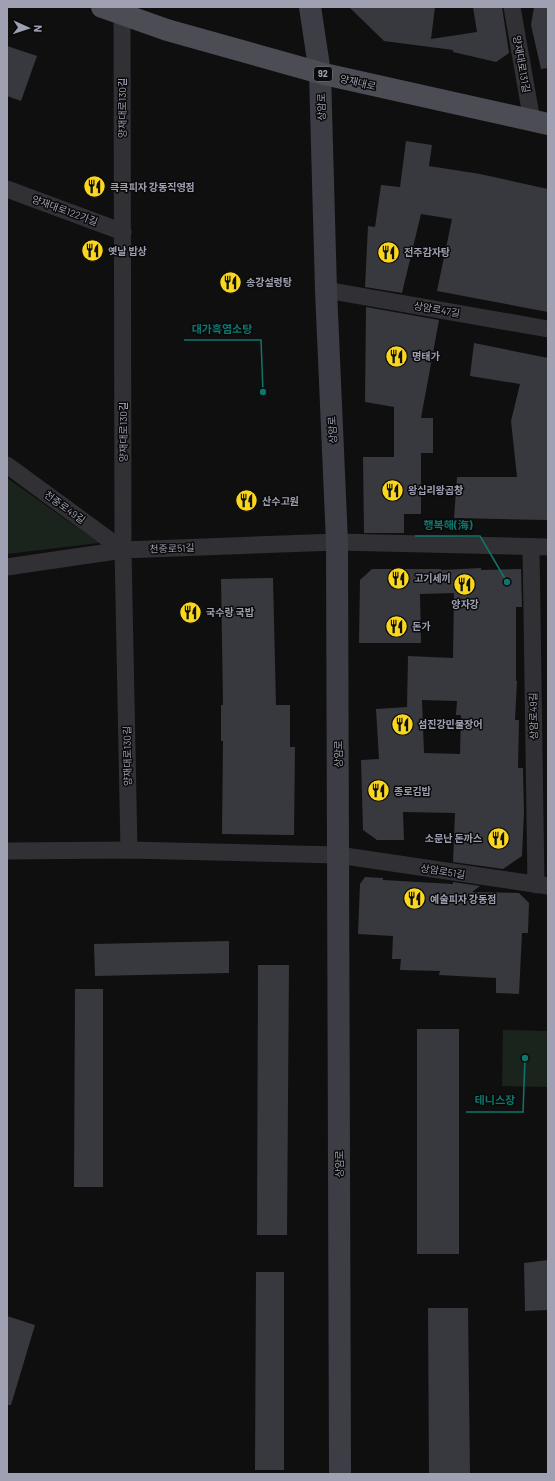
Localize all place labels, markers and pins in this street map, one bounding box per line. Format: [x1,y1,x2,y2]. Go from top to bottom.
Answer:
restaurant icon: 큭큭피자 강동직영점 [82,174,108,200]
place label: 큭큭피자 강동직영점 [110,181,195,193]
restaurant icon: 옛날 밥상 [80,238,106,264]
restaurant icon: 전주감자탕 [375,239,401,265]
place label: 옛날 밥상 [108,245,147,257]
place label: 전주감자탕 [404,246,450,258]
restaurant icon: 송강설렁탕 [217,269,243,295]
place label: 송강설렁탕 [246,276,292,288]
callout: 대가흑염소탕 [184,317,261,340]
restaurant icon: 명태가 [384,343,410,369]
place label: 명태가 [412,350,440,362]
restaurant icon: 왕십리왕곱창 [380,477,406,503]
place label: 왕십리왕곱창 [408,484,463,496]
restaurant icon: 산수고원 [233,488,259,514]
place label: 산수고원 [262,495,299,507]
callout: 행복해(海) [415,513,480,536]
restaurant icon: 고기세끼 [385,565,411,591]
restaurant icon: 양자강 [452,571,478,597]
place label: 고기세끼 [414,572,451,584]
place label: 양자강 [451,598,479,610]
restaurant icon: 국수랑 국밥 [177,599,203,625]
place label: 국수랑 국밥 [206,606,255,618]
restaurant icon: 돈가 [383,613,409,639]
place label: 돈가 [412,620,431,632]
restaurant icon: 섬진강민물장어 [389,711,415,737]
place label: 섬진강민물장어 [418,718,482,730]
restaurant icon: 종로김밥 [365,778,391,804]
place label: 종로김밥 [394,785,432,797]
restaurant icon: 소문난 돈까스 [485,825,511,851]
place label: 소문난 돈까스 [425,832,482,844]
restaurant icon: 예술피자 강동점 [402,886,428,912]
place label: 예술피자 강동점 [430,893,496,905]
callout: 테니스장 [466,1089,523,1112]

